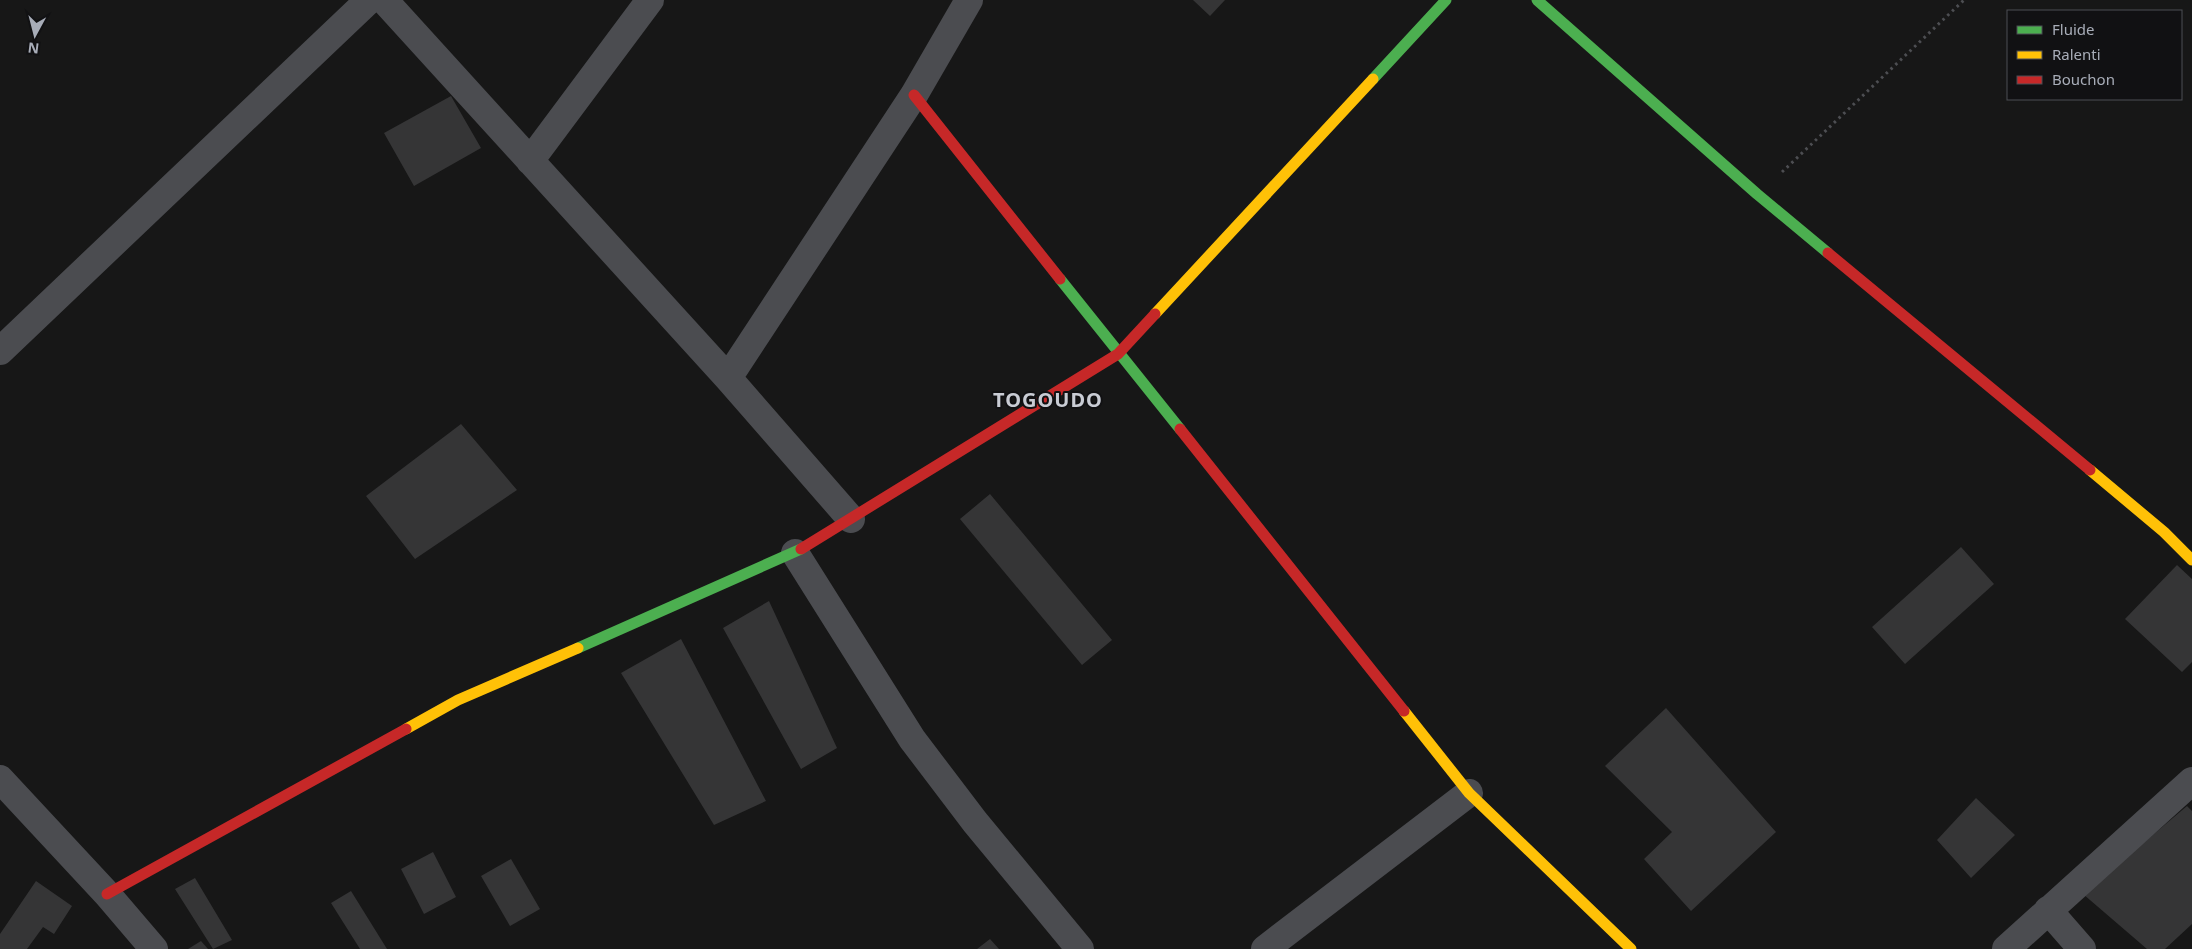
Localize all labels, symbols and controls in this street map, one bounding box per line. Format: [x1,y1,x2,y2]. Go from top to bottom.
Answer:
north arrow [10,10,60,60]
legend [2007,10,2182,100]
text: Fluide [2052,19,2094,39]
text: N [27,38,40,59]
text: Ralenti [2052,44,2101,64]
text: Bouchon [2052,69,2115,89]
district label: TOGOUDO [993,386,1103,413]

